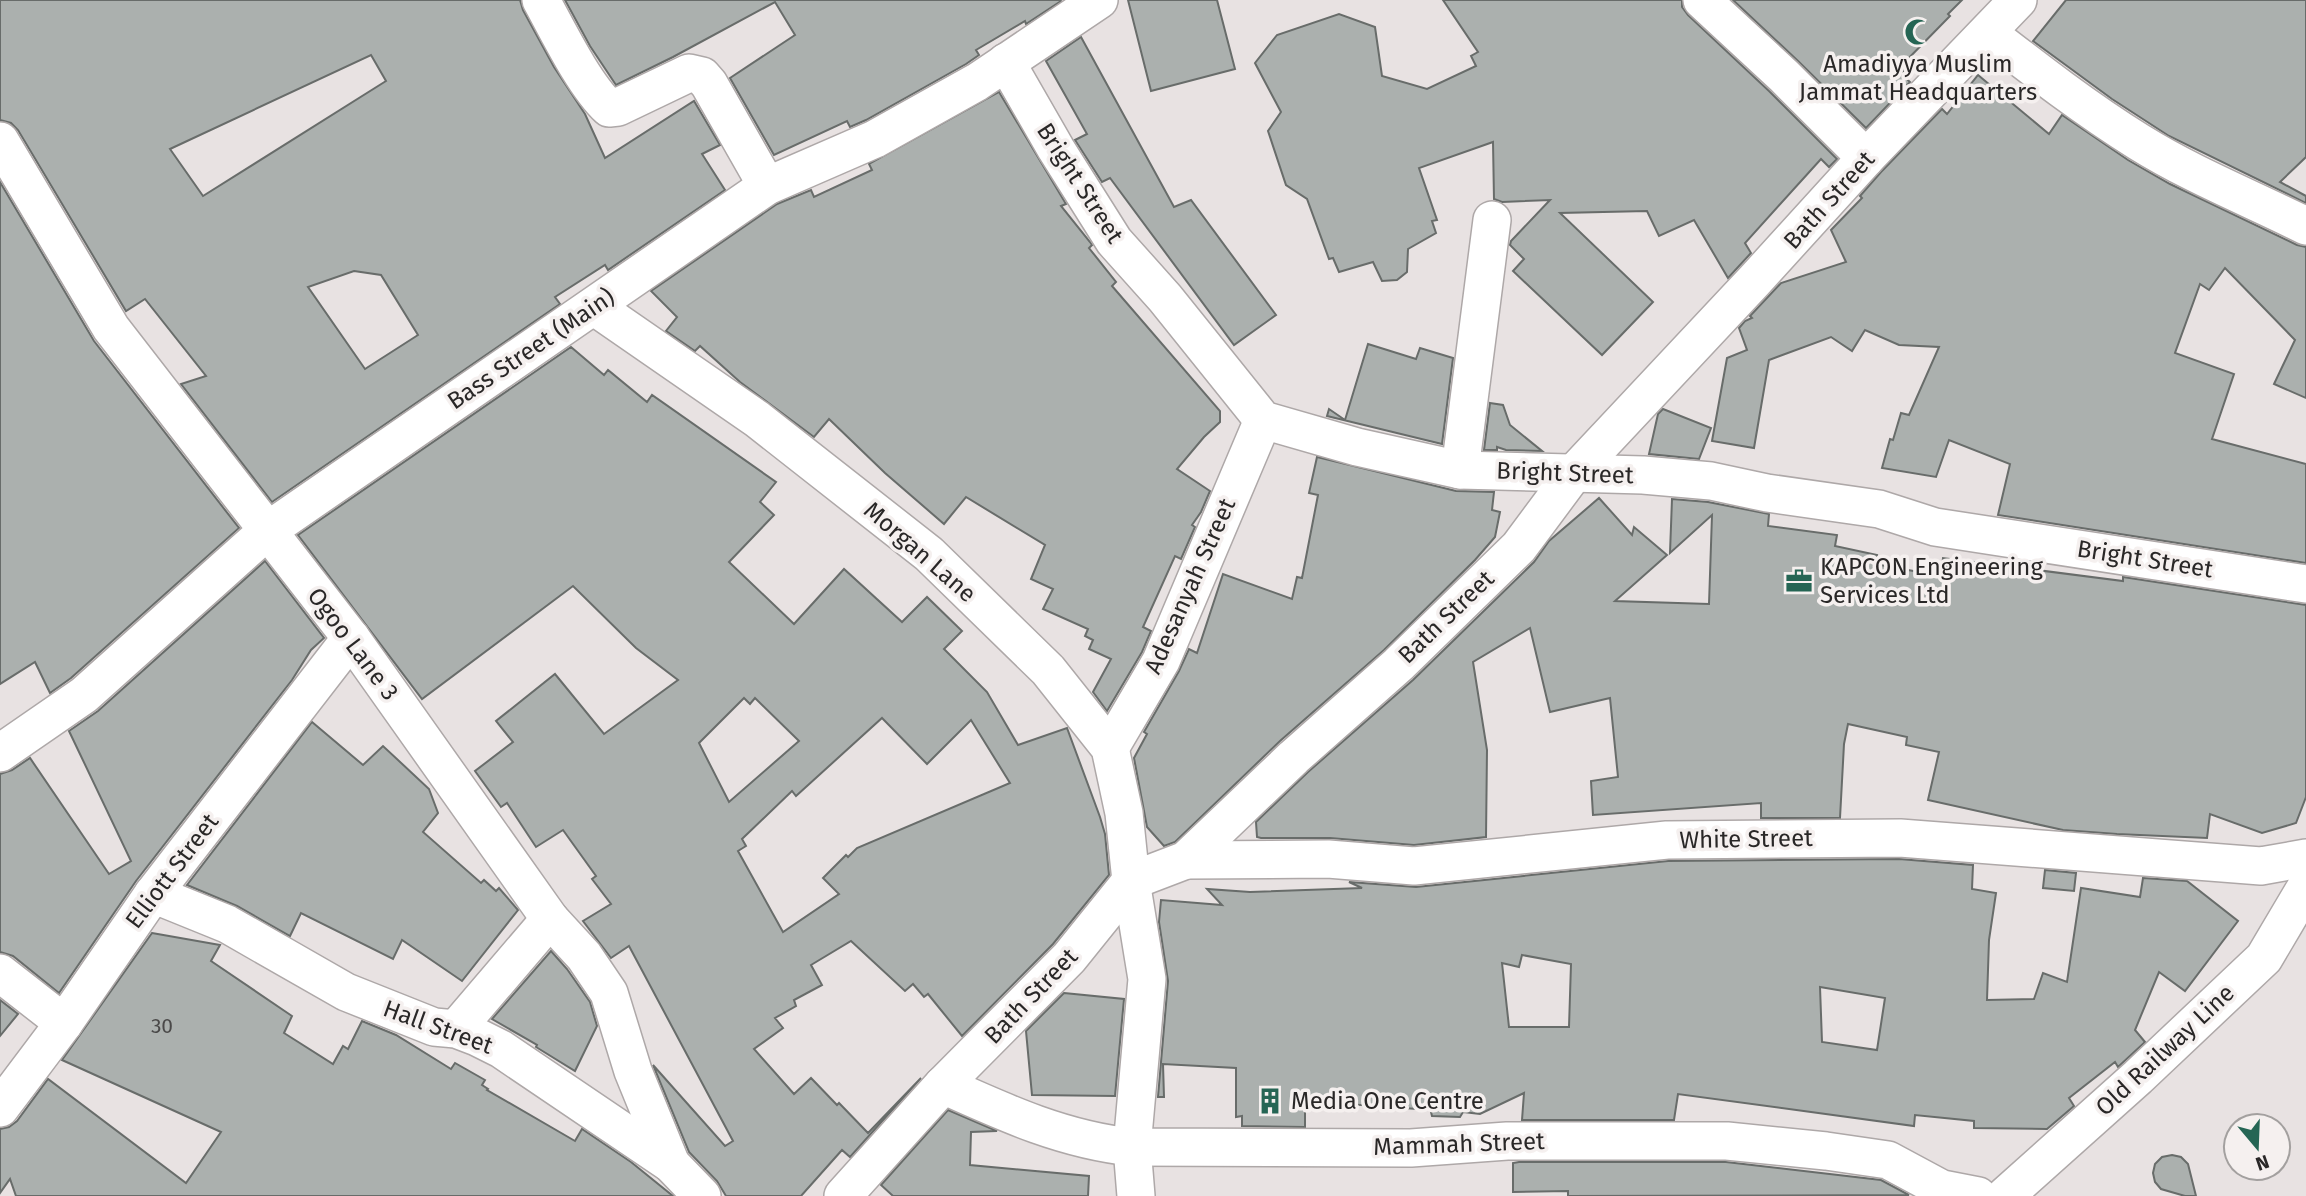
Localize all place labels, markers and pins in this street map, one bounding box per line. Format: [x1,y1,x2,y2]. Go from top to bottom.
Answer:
mosque icon: Amadiyya Muslim Jammat Headquarters [1903,17,1933,47]
place label: Amadiyya Muslim Jammat Headquarters [1799,50,2037,106]
place label: KAPCON Engineering Services Ltd [1820,553,2043,609]
office icon: KAPCON Engineering Services Ltd [1784,566,1814,596]
building icon: Media One Centre [1255,1086,1285,1116]
place label: Media One Centre [1291,1087,1484,1115]

